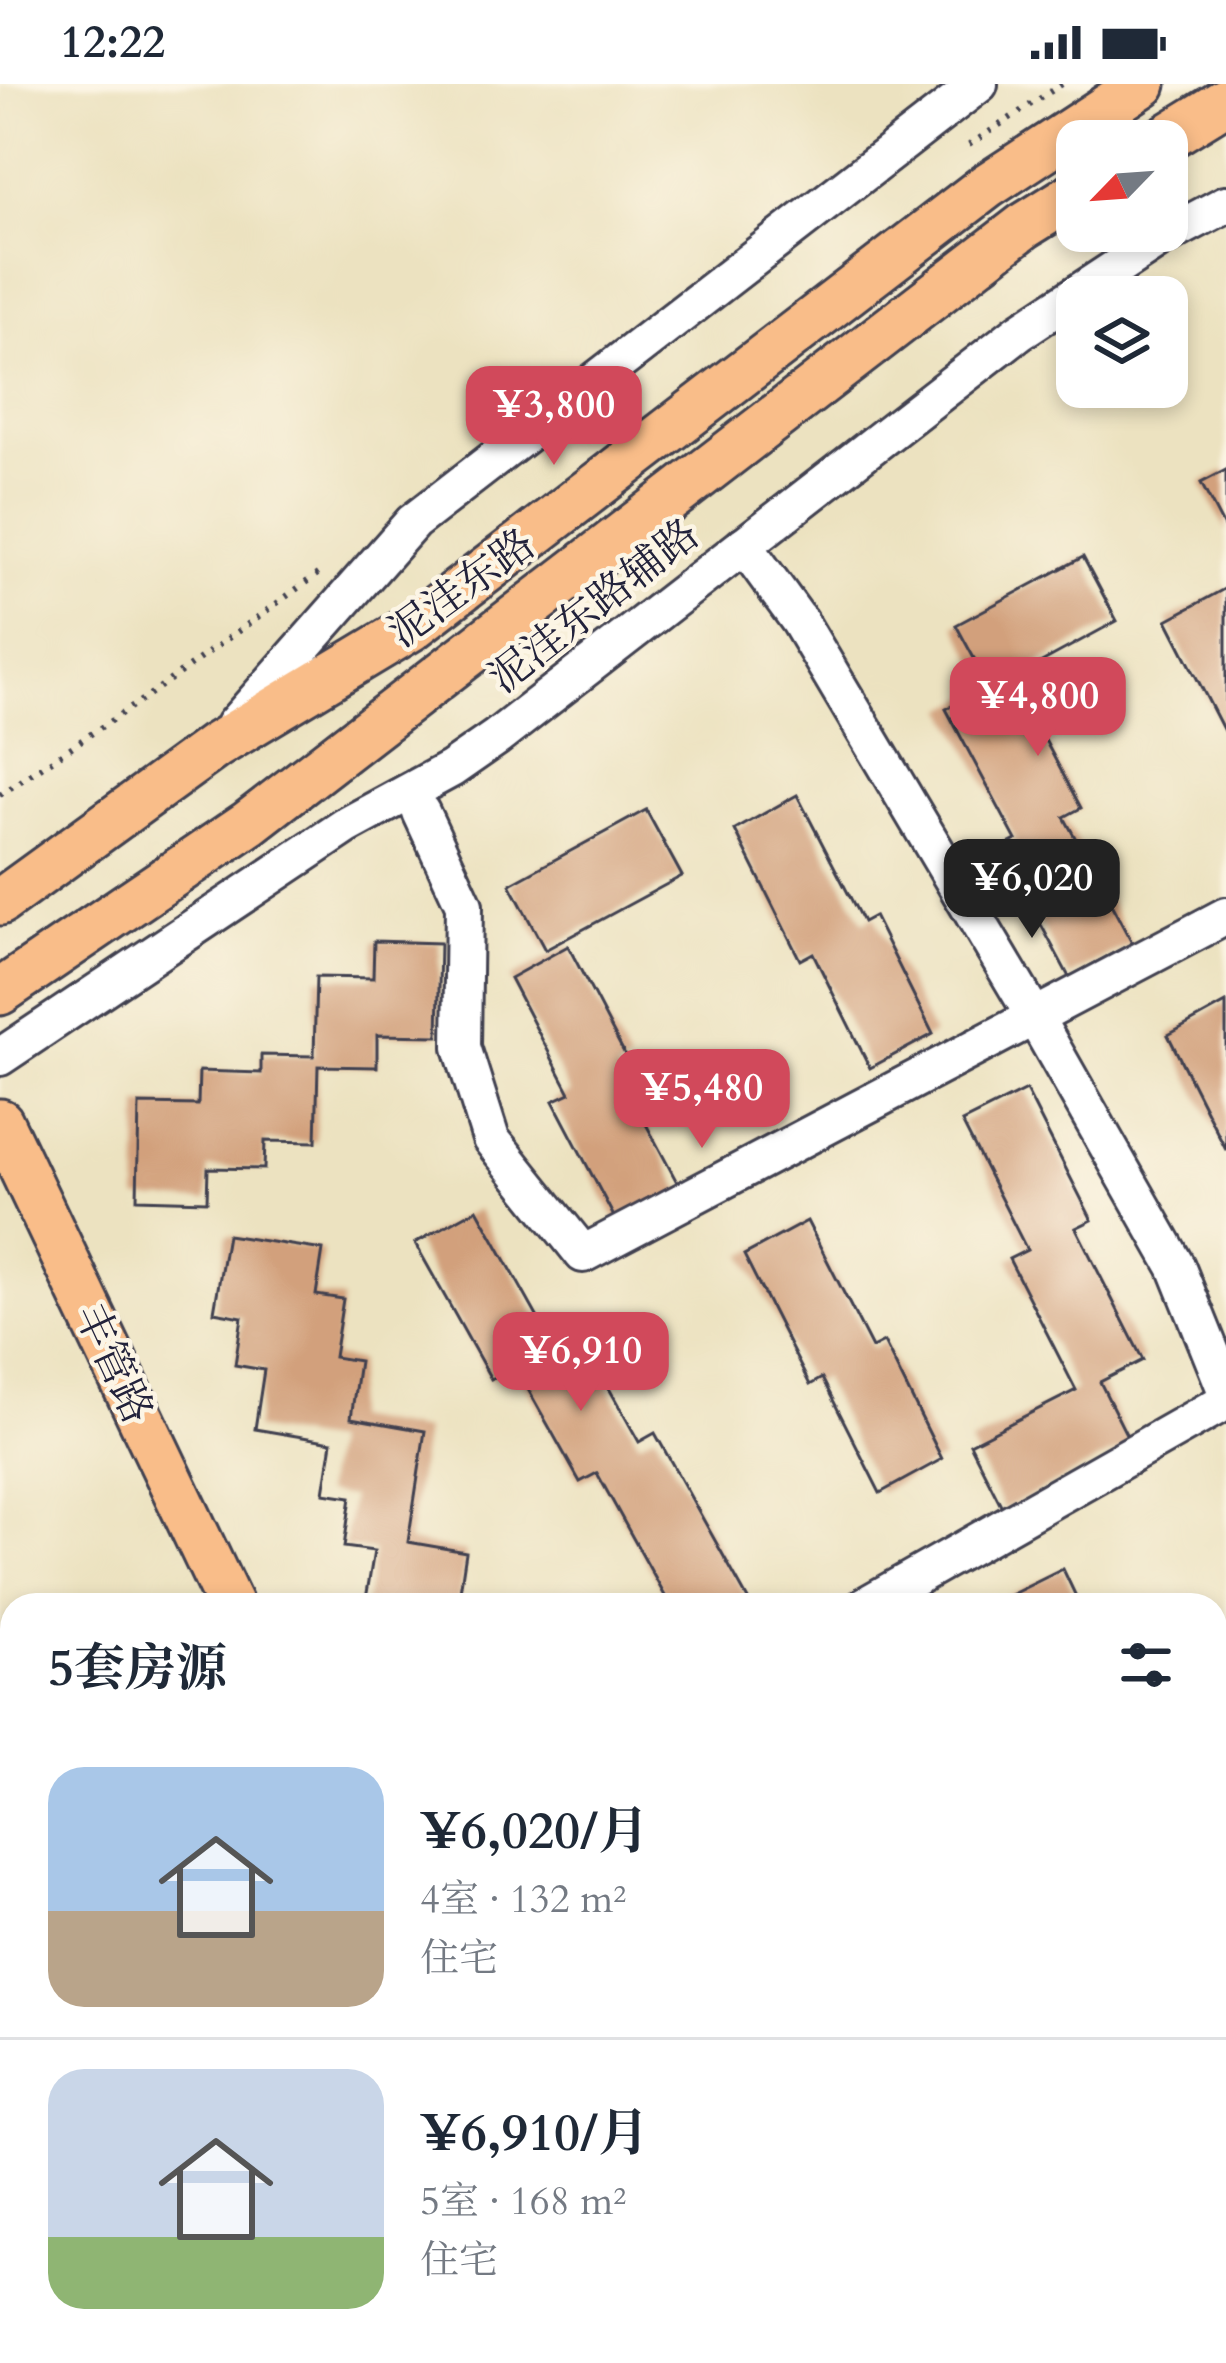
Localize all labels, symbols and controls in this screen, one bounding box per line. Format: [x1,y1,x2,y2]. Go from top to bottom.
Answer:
text: 12:22 [60,12,165,73]
north arrow [1056,120,1188,252]
map controls [1056,120,1188,408]
button: layers [1056,276,1188,408]
pin: ¥3,800 [456,366,652,468]
text: ¥3,800 [493,378,615,431]
street label: 泥洼东路辅路 [477,506,711,706]
street label: 泥洼东路 [377,516,547,661]
pin: ¥4,800 [940,657,1136,759]
text: ¥4,800 [977,669,1099,722]
pin: ¥6,020 [934,839,1130,941]
text: ¥6,020 [971,851,1093,904]
pin: ¥5,480 [604,1049,800,1151]
text: ¥5,480 [641,1061,763,1114]
street label: 丰管路 [61,1294,166,1433]
pin: ¥6,910 [483,1312,679,1414]
text: ¥6,910 [520,1324,642,1377]
icon: filters [1113,1632,1179,1698]
text: 5套房源 [48,1634,227,1704]
text: ¥6,020/月 [420,1797,649,1867]
icon: home [144,1815,288,1959]
text: 4室 · 132 m² [420,1873,626,1926]
text: 住宅 [420,1932,498,1985]
text: ¥6,910/月 [420,2099,649,2169]
icon: home [144,2117,288,2261]
text: 5室 · 168 m² [420,2175,626,2228]
text: 住宅 [420,2234,498,2287]

